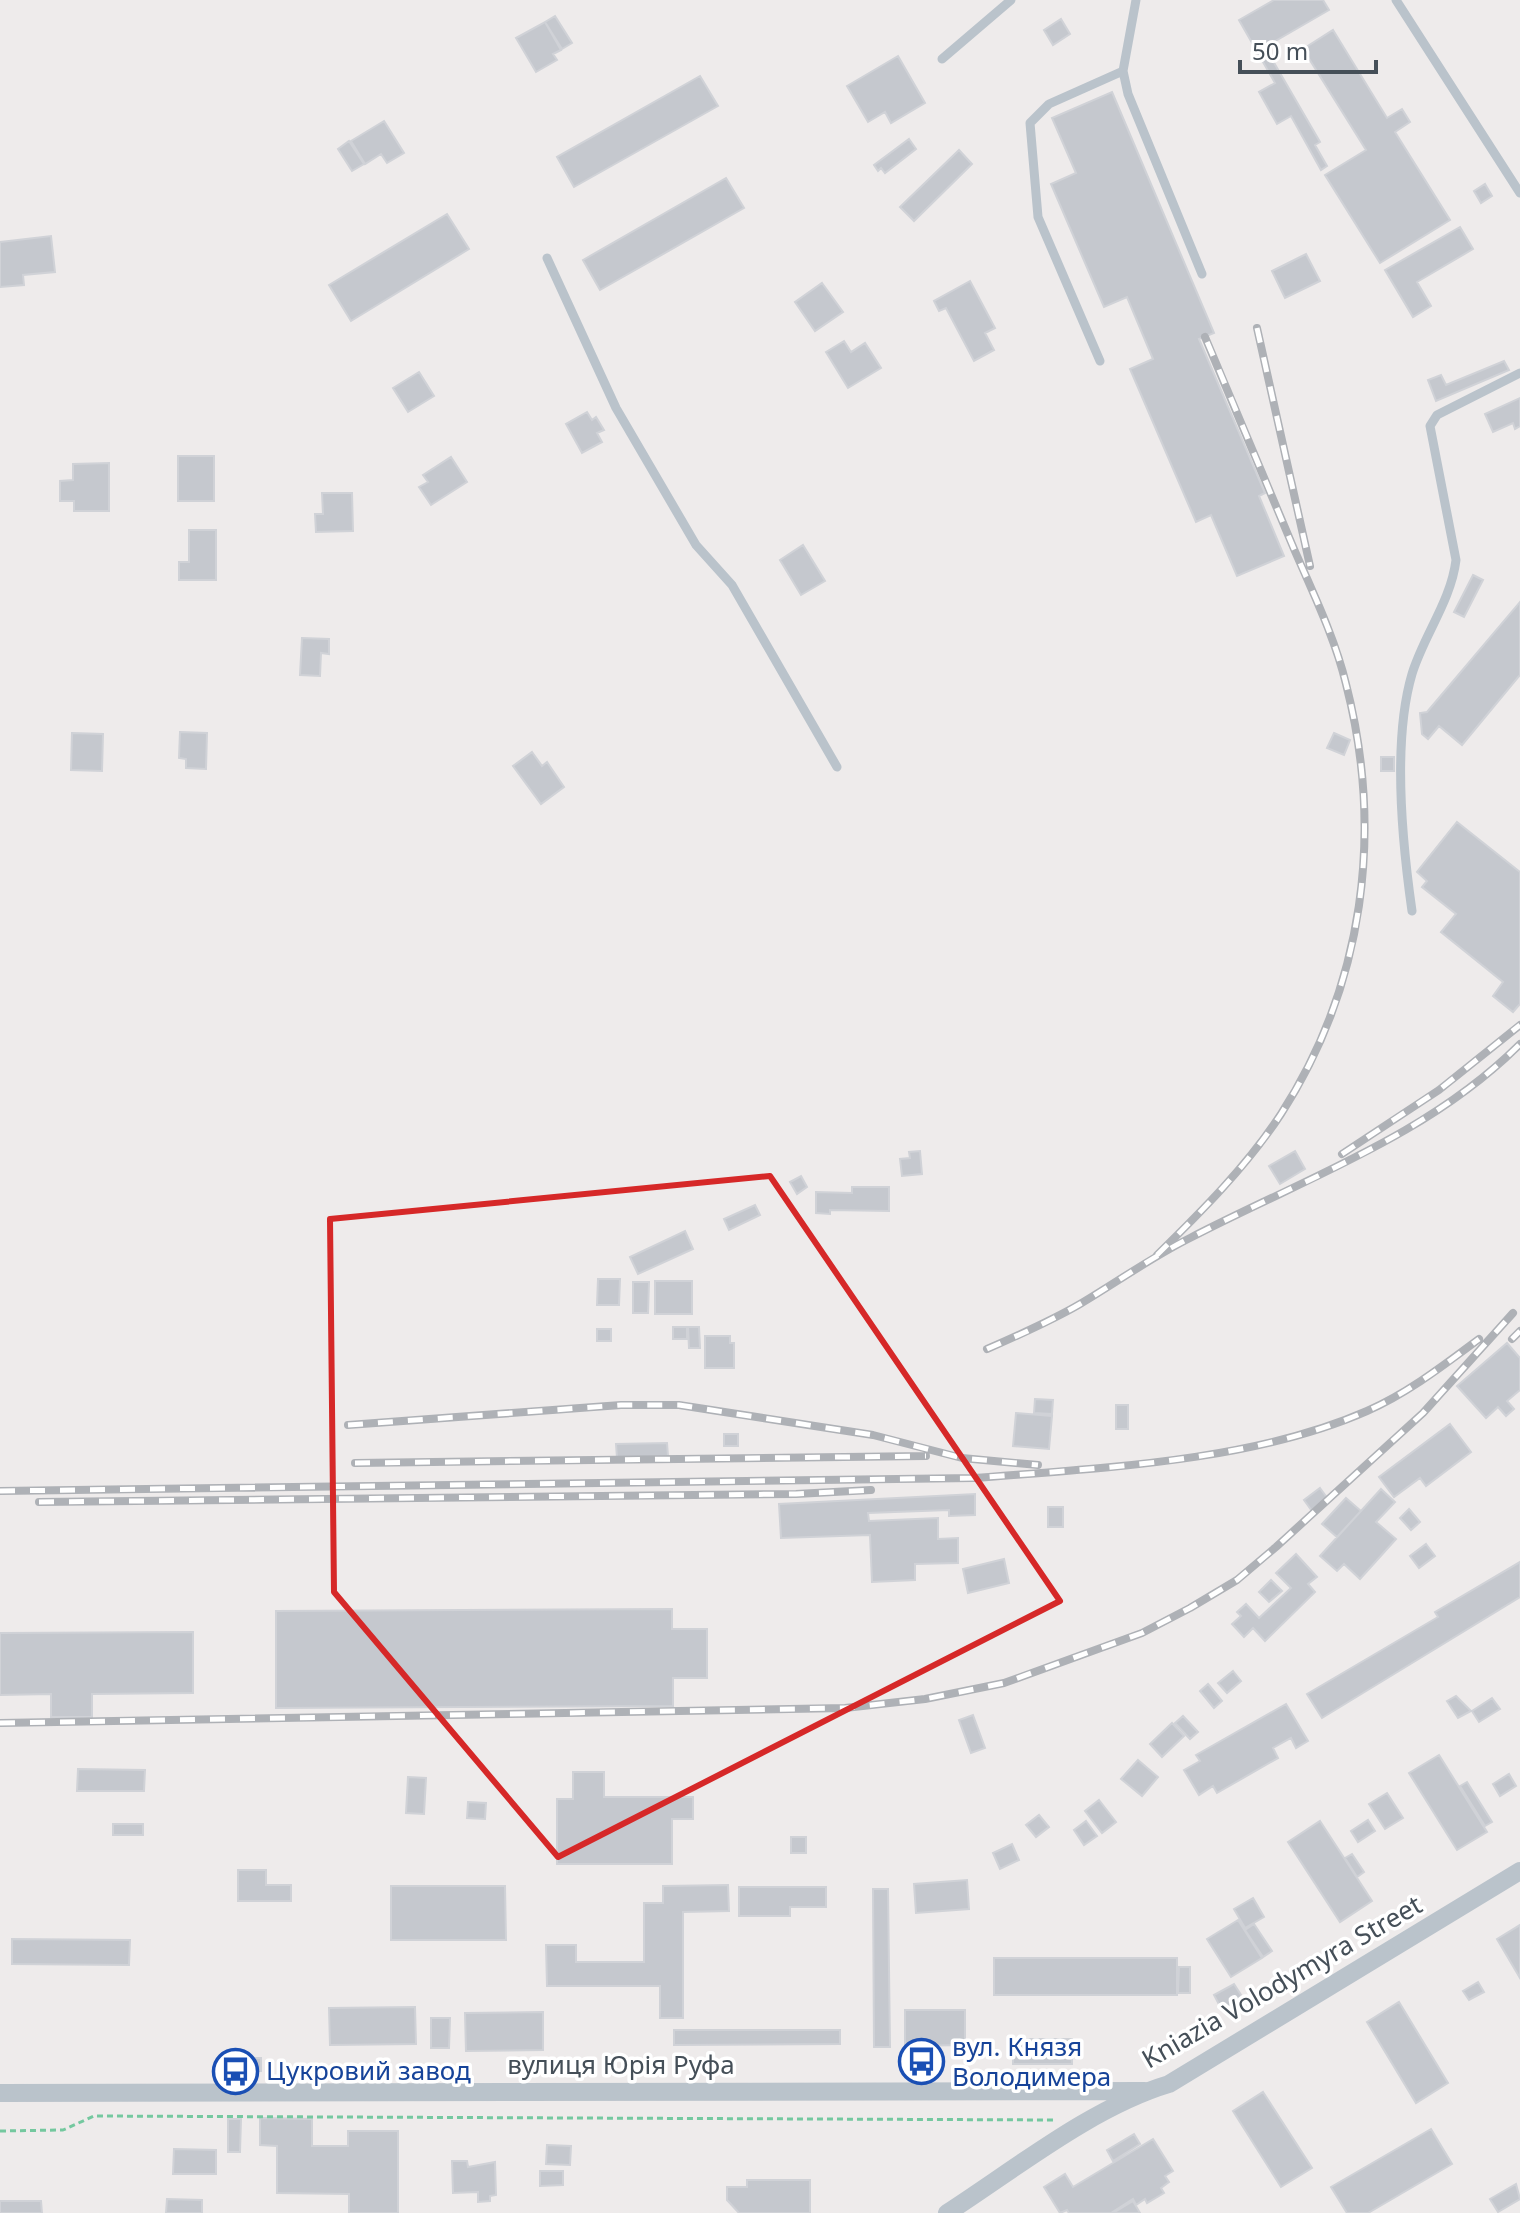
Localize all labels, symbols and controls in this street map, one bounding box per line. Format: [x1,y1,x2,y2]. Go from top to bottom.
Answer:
scale bar [1240,24,1376,74]
text: 50 m [1252,34,1308,67]
street label: Kniazia Volodymyra Street [1135,1886,1428,2076]
place label: вул. Князя Володимера [952,2028,1111,2094]
bus stop icon: вул. Князя Володимера [897,2038,945,2086]
street label: вулиця Юрія Руфа [507,2046,735,2082]
bus stop icon: Цукровий завод [211,2047,259,2095]
place label: Цукровий завод [266,2052,471,2088]

